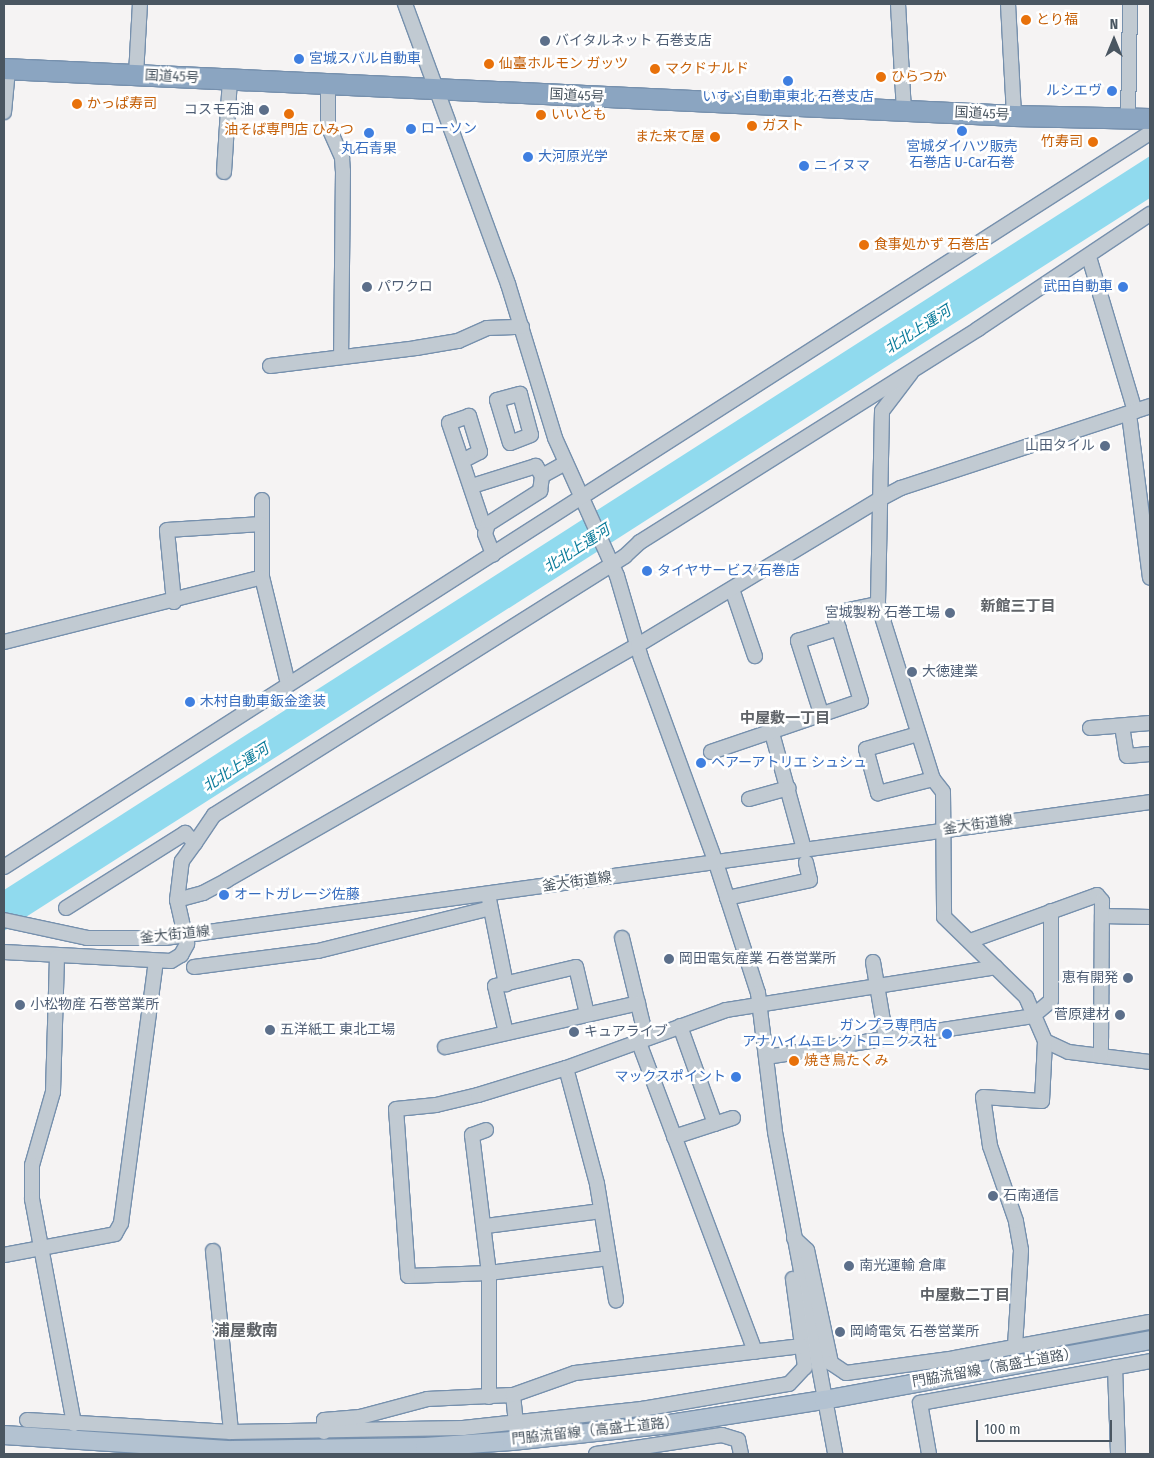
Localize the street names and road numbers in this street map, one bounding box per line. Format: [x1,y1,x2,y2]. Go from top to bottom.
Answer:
street label: 国道45号 [144,67,200,87]
street label: 国道45号 [549,86,605,106]
street label: 国道45号 [954,104,1010,124]
street label: 釜大街道線 [942,812,1014,838]
street label: 釜大街道線 [541,869,613,895]
street label: 釜大街道線 [139,923,211,947]
street label: 門脇流留線（高盛土道路） [911,1345,1079,1391]
street label: 門脇流留線（高盛土道路） [511,1414,679,1448]

